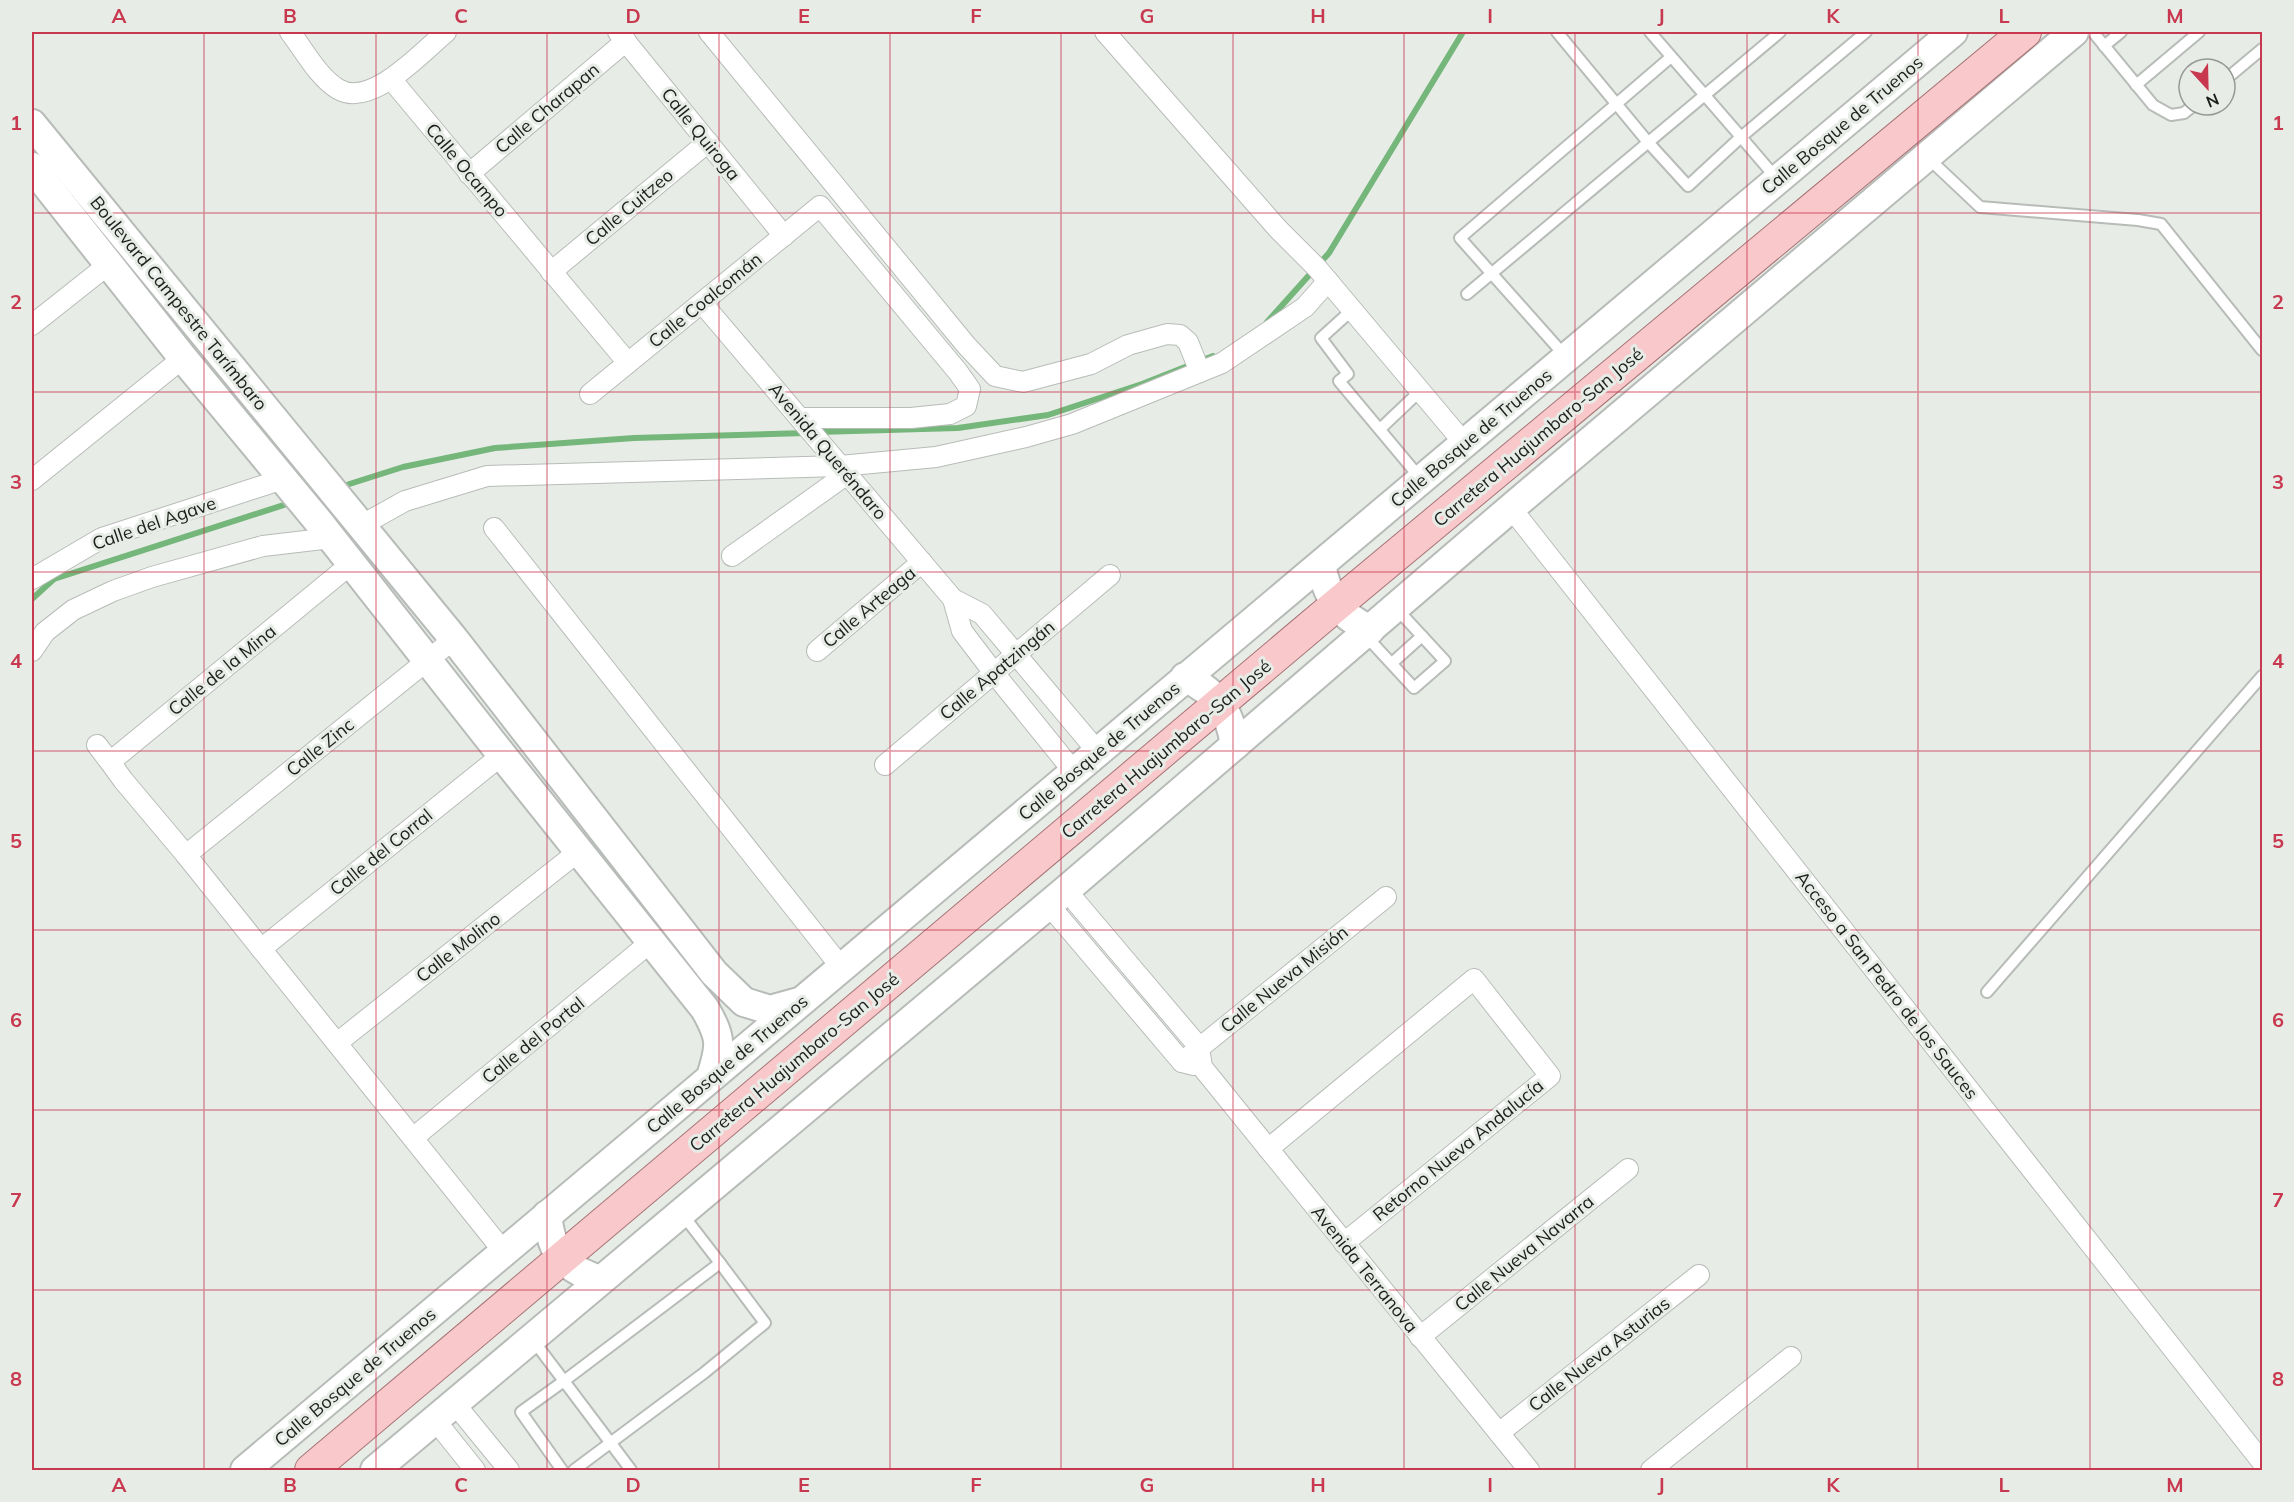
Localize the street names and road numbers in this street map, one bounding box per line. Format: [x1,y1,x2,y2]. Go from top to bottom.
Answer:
street label: Calle Bosque de Truenos [1756,51,1928,199]
street label: Calle Charapan [490,58,604,158]
street label: Calle Quiroga [657,83,745,185]
street label: Calle Ocampo [421,118,513,222]
street label: Calle Cuitzeo [580,163,678,251]
street label: Boulevard Campestre Tarímbaro [85,191,273,415]
street label: Calle Coalcomán [644,247,766,353]
street label: Carretera Huajumbaro-San José [1428,342,1648,532]
street label: Calle Bosque de Truenos [1385,364,1557,512]
street label: Avenida Queréndaro [764,378,892,524]
street label: Calle del Agave [89,491,219,555]
street label: Calle Arteaga [818,561,920,653]
street label: Calle Apatzingán [935,615,1059,725]
street label: Calle de la Mina [163,620,281,720]
street label: Carretera Huajumbaro-San José [1056,654,1276,844]
street label: Calle Bosque de Truenos [1013,677,1185,825]
street label: Calle Zinc [282,713,359,781]
street label: Calle del Corral [325,804,437,900]
street label: Acceso a San Pedro de los Sauces [1791,866,1983,1104]
street label: Calle Molino [411,907,505,987]
street label: Calle Nueva Misión [1215,920,1353,1038]
street label: Carretera Huajumbaro-San José [684,967,904,1157]
street label: Calle Bosque de Truenos [641,990,813,1138]
street label: Calle del Portal [477,992,589,1088]
street label: Retorno Nueva Andalucía [1368,1074,1548,1226]
street label: Calle Nueva Navarra [1450,1190,1598,1316]
street label: Avenida Terranova [1307,1201,1423,1337]
street label: Calle Nueva Asturias [1524,1292,1674,1416]
street label: Calle Bosque de Truenos [269,1303,441,1451]

